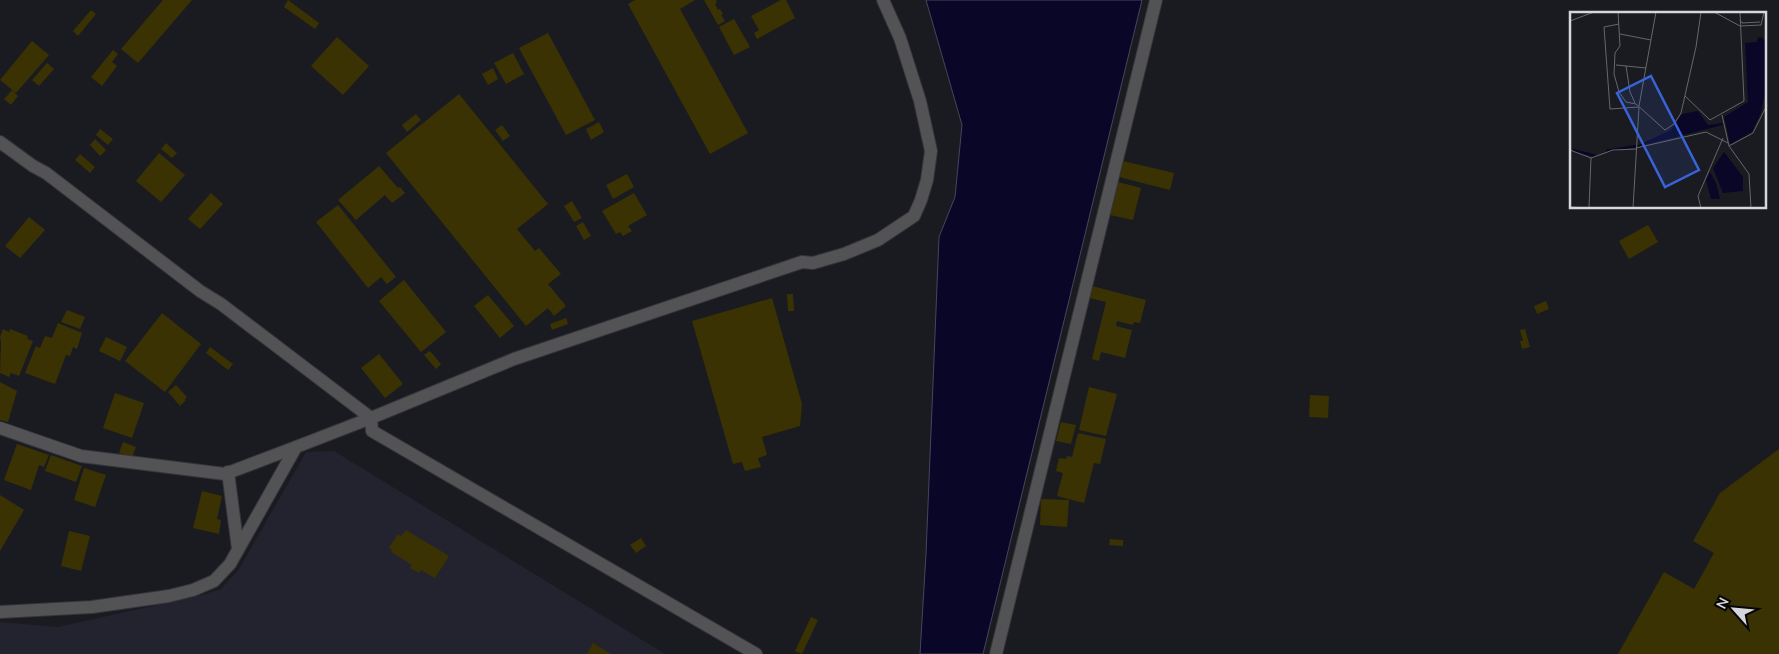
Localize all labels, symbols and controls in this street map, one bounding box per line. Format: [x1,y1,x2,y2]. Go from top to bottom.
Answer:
inset map [1570,12,1766,209]
north arrow [1709,584,1759,634]
text: N [1712,594,1734,612]

